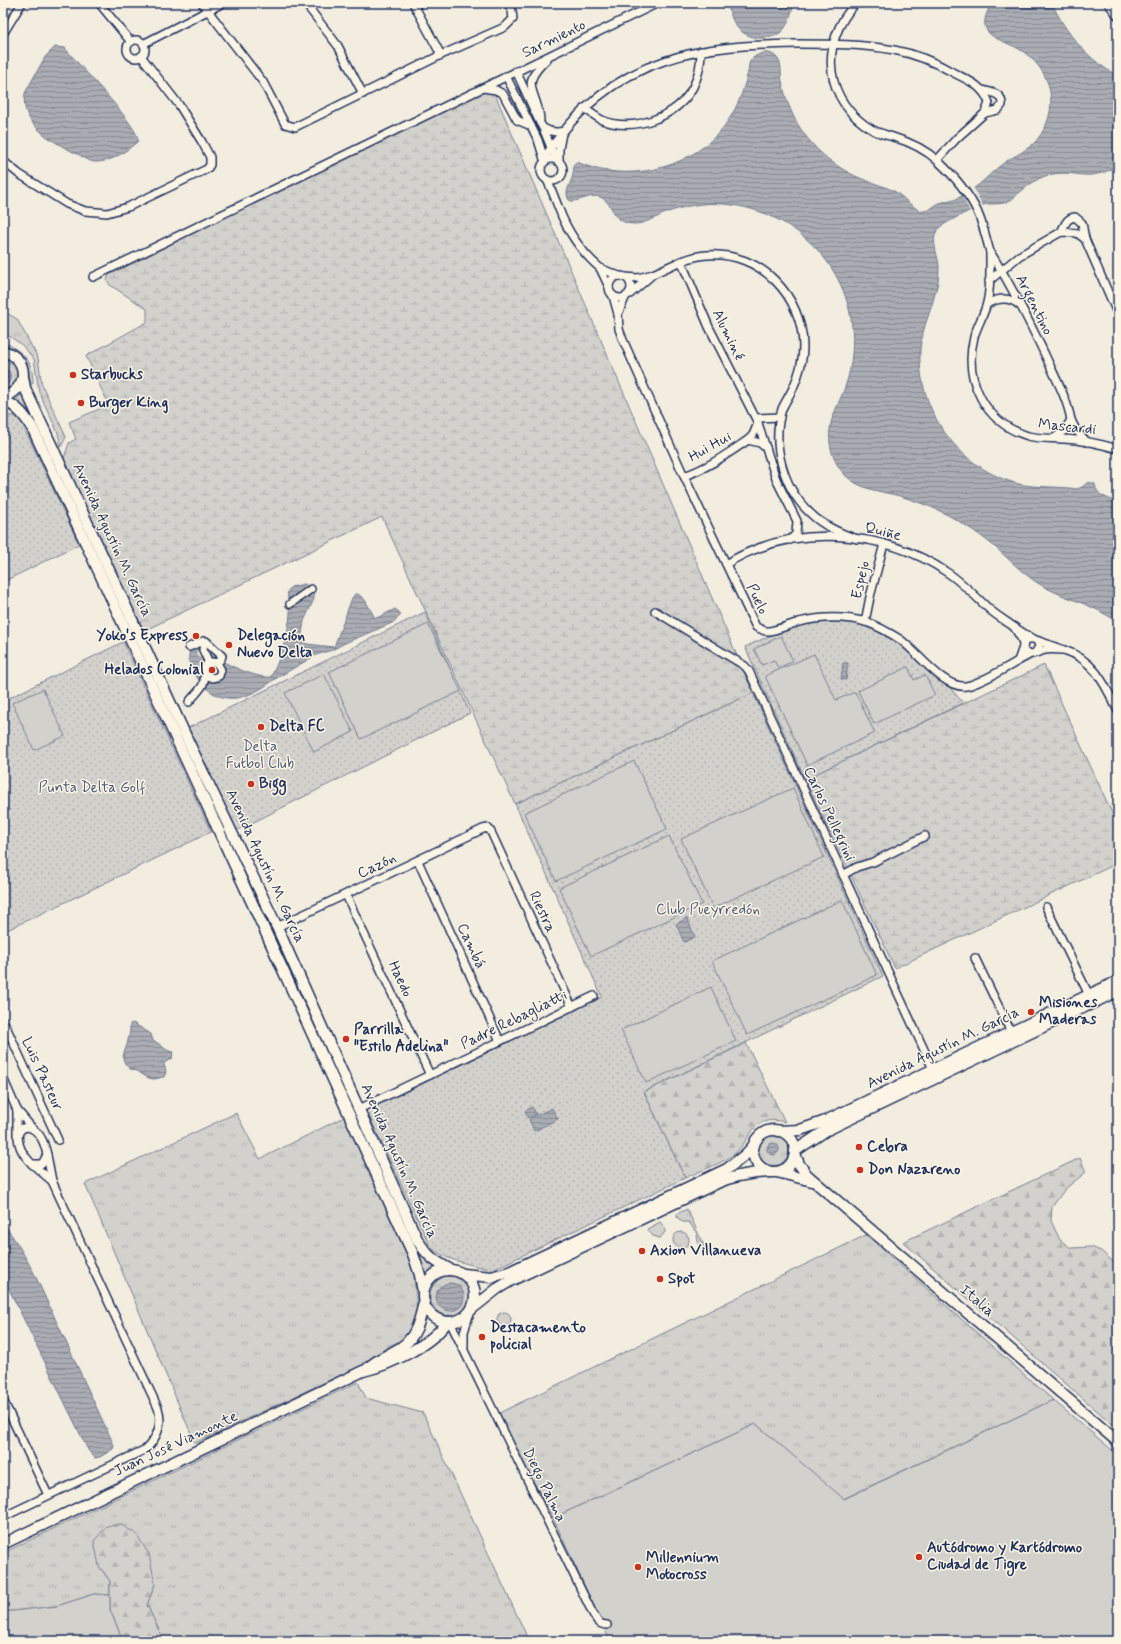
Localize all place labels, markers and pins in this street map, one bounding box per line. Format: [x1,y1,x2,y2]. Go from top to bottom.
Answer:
place label: Starbucks [81,365,143,385]
marker: Starbucks [68,370,78,380]
place label: Burger King [89,393,169,415]
marker: Burger King [76,398,86,408]
place label: Yoko's Express [97,626,188,646]
place label: Delegación Nuevo Delta [237,626,312,663]
marker: Yoko's Express [191,631,201,641]
marker: Delegación Nuevo Delta [224,640,234,650]
place label: Helados Colonial [105,660,204,680]
marker: Helados Colonial [207,665,217,675]
place label: Delta FC [269,717,325,737]
marker: Delta FC [256,722,266,732]
place label: Bigg [259,774,287,796]
marker: Bigg [246,779,256,789]
place label: Misiones Maderas [1039,993,1098,1030]
marker: Misiones Maderas [1026,1007,1036,1017]
place label: Parrilla "Estilo Adelina" [354,1020,449,1057]
marker: Parrilla "Estilo Adelina" [341,1034,351,1044]
place label: Cebra [867,1137,908,1157]
marker: Cebra [854,1142,864,1152]
place label: Don Nazareno [868,1160,960,1180]
marker: Don Nazareno [855,1165,865,1175]
place label: Axion Villanueva [650,1241,761,1261]
marker: Axion Villanueva [637,1246,647,1256]
place label: Spot [668,1269,695,1289]
marker: Spot [655,1274,665,1284]
place label: Destacamento policial [490,1318,587,1355]
marker: Destacamento policial [477,1332,487,1342]
place label: Autódromo y Kartódromo Ciudad de Tigre [927,1538,1083,1577]
place label: Millennium Motocross [646,1548,719,1585]
marker: Autódromo y Kartódromo Ciudad de Tigre [914,1552,924,1562]
marker: Millennium Motocross [633,1562,643,1572]

